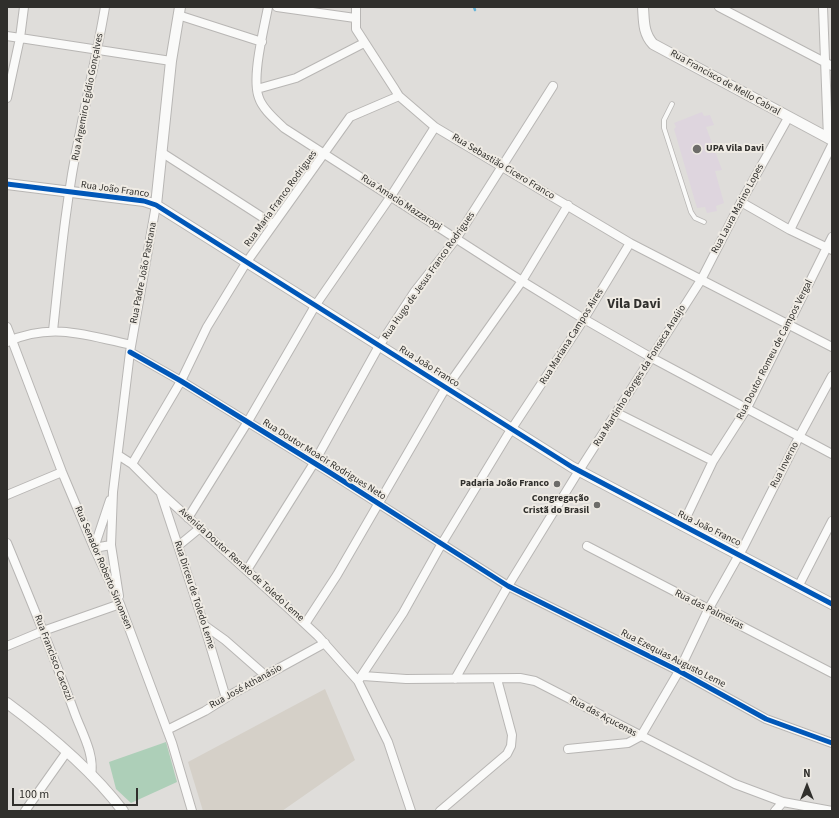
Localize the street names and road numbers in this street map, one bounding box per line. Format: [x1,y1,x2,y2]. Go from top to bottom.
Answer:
street label: Rua Argemiro Egídio Gonçalves [70,32,106,162]
street label: Rua Francisco de Mello Cabral [668,48,782,118]
street label: Rua Sebastião Cicero Franco [449,132,557,202]
street label: Rua Maria Franco Rodrigues [242,149,320,249]
street label: Rua Laura Marino Lopes [709,162,767,256]
street label: Rua Amacio Mazzaropi [358,172,444,234]
street label: Rua João Franco [80,179,150,201]
street label: Rua Hugo de Jesus Franco Rodrigues [380,210,478,342]
street label: Rua Padre João Pastrana [128,221,160,325]
street label: Rua Doutor Romeu de Campos Vergal [734,278,816,422]
street label: Rua Mariana Campos Aires [538,287,606,387]
street label: Rua Martinho Borges da Fonseca Araújo [591,303,689,449]
street label: Rua João Franco [397,344,461,390]
street label: Rua Doutor Moacir Rodrigues Neto [260,417,388,503]
street label: Rua Inverno [768,440,802,490]
street label: Rua Senador Roberto Simonsen [72,505,134,631]
street label: Avenida Doutor Renato de Toledo Leme [176,506,306,624]
street label: Rua João Franco [675,508,743,550]
street label: Rua Dirceu de Toledo Leme [171,539,217,651]
street label: Rua das Palmeiras [672,587,746,633]
street label: Rua Francisco Cacozzi [31,613,75,703]
street label: Rua Ezequias Augusto Leme [619,627,727,691]
street label: Rua José Athanásio [208,662,284,712]
street label: Rua das Açucenas [567,694,639,740]

